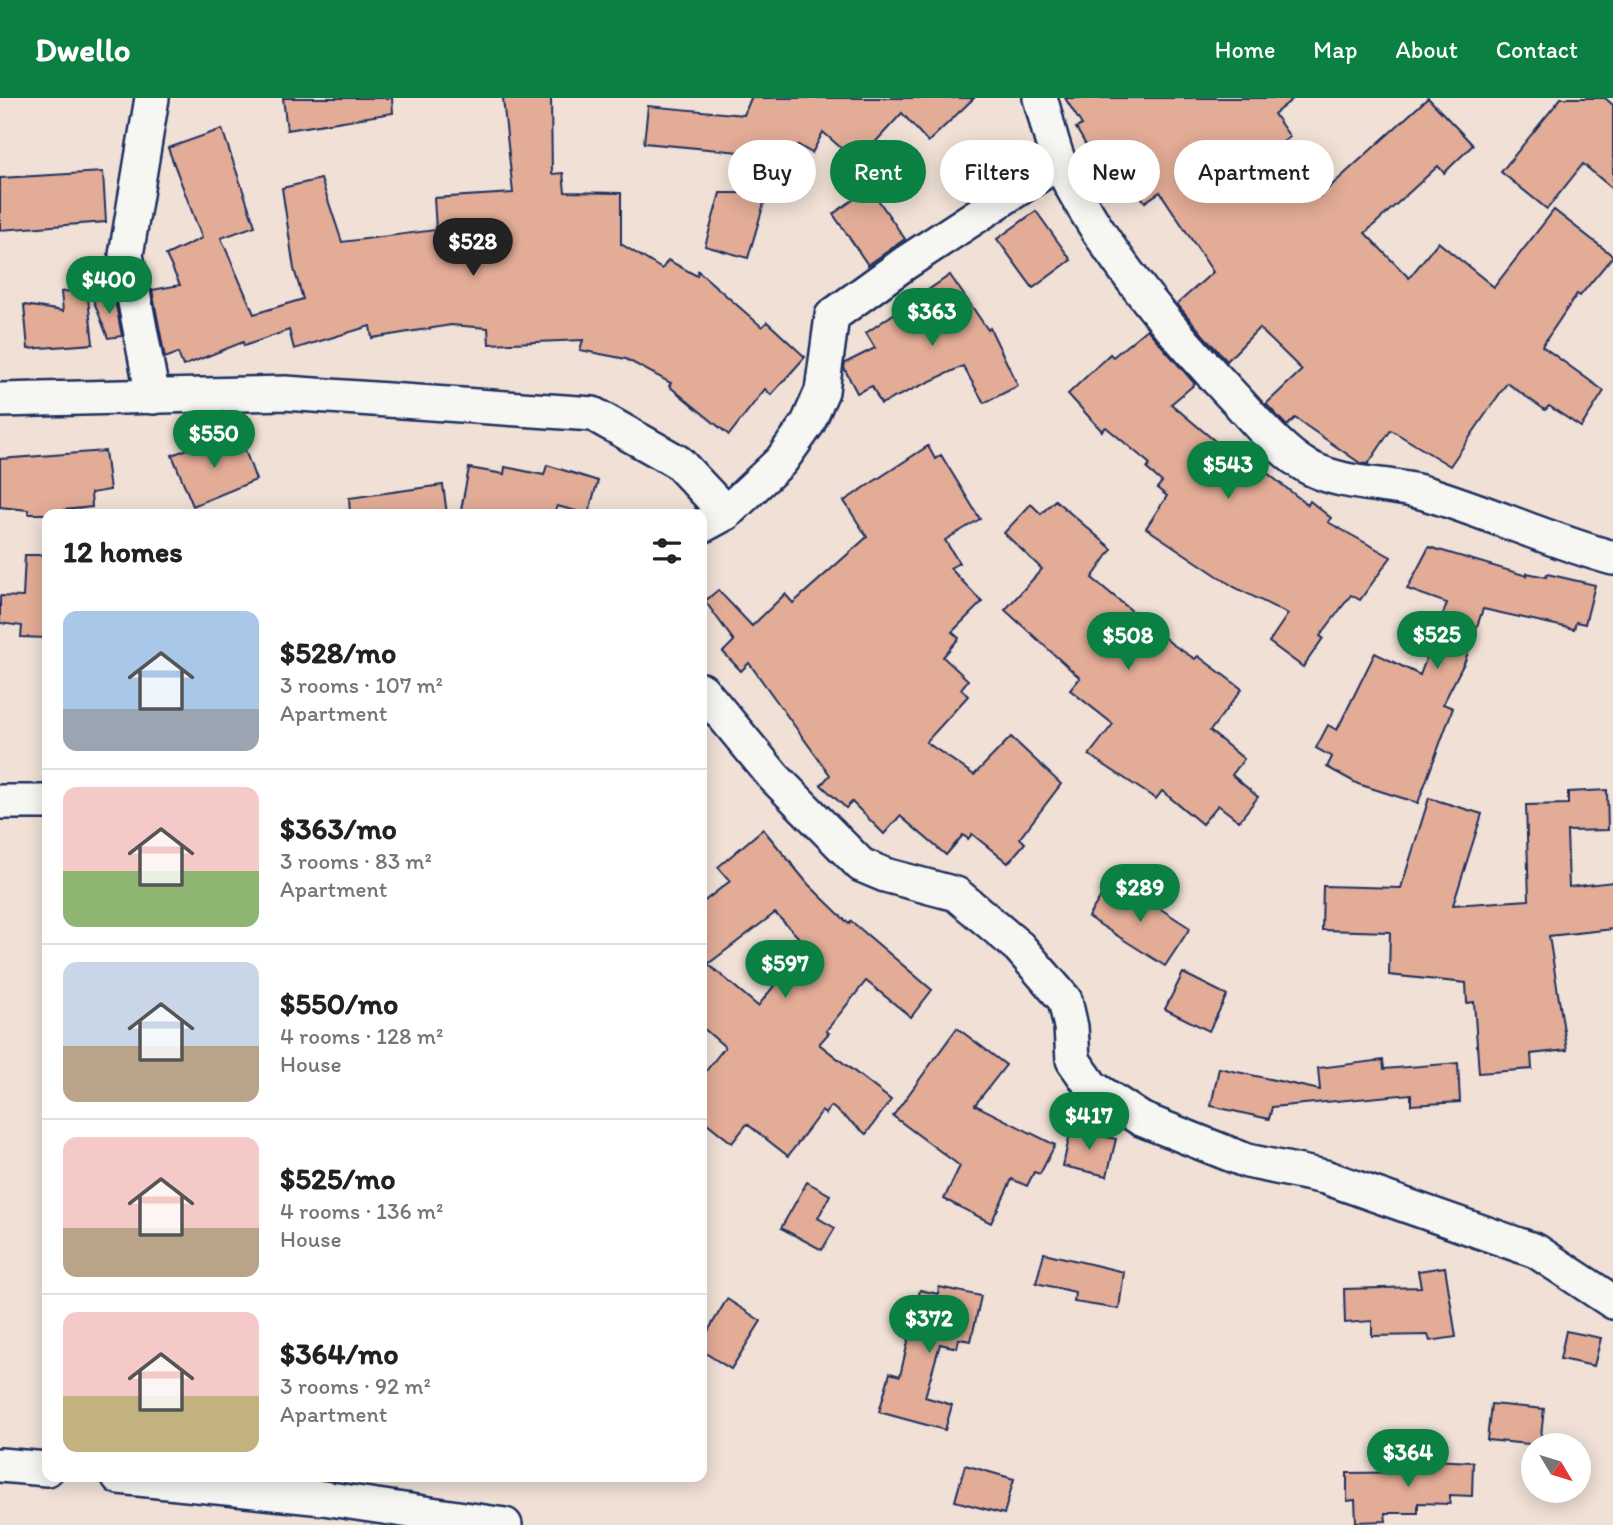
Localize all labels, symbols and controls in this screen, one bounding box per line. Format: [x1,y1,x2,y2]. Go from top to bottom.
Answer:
text: Dwello [35,30,131,69]
text: Home [1215,35,1275,64]
text: Map [1313,35,1357,64]
text: About [1395,35,1458,64]
text: Contact [1496,35,1578,64]
chip: Buy [728,140,816,203]
chip: Rent [830,140,926,203]
chip: Filters [940,140,1054,203]
chip: New [1068,140,1160,203]
chip: Apartment [1174,140,1334,203]
pin: $528 [432,218,514,278]
text: $528 [449,227,497,255]
pin: $400 [68,256,150,316]
text: $400 [82,265,136,293]
pin: $363 [891,288,973,348]
text: $363 [908,297,956,325]
pin: $550 [173,410,255,470]
text: $550 [189,419,239,447]
pin: $543 [1187,442,1269,501]
text: $543 [1203,450,1253,478]
icon: filters [648,532,686,570]
text: 12 homes [63,533,183,570]
pin: $508 [1087,612,1169,672]
pin: $525 [1396,612,1478,671]
text: $525 [1413,620,1461,648]
text: $508 [1103,621,1153,649]
text: $528/mo [280,634,396,671]
icon: home [119,639,203,723]
text: 3 rooms · 107 m² [280,671,443,699]
text: Apartment [280,699,387,727]
text: $363/mo [280,810,397,847]
icon: home [119,815,203,899]
text: 3 rooms · 83 m² [280,847,432,875]
pin: $289 [1099,864,1181,924]
text: $289 [1116,873,1164,901]
text: Apartment [280,875,387,903]
pin: $597 [744,940,826,1000]
text: $597 [761,949,809,977]
text: $550/mo [280,985,398,1022]
icon: home [119,990,203,1074]
text: 4 rooms · 128 m² [280,1022,443,1050]
text: House [280,1050,342,1078]
pin: $417 [1048,1093,1130,1152]
text: $417 [1065,1101,1113,1129]
text: $525/mo [280,1160,396,1197]
icon: home [119,1165,203,1249]
text: 4 rooms · 136 m² [280,1197,443,1225]
text: House [280,1225,342,1253]
pin: $372 [888,1296,970,1355]
text: $372 [905,1304,953,1332]
text: $364/mo [280,1335,399,1372]
icon: home [119,1340,203,1424]
text: 3 rooms · 92 m² [280,1372,431,1400]
text: Apartment [280,1400,387,1428]
pin: $364 [1367,1430,1449,1489]
north arrow [1521,1433,1591,1503]
map controls [1521,1433,1591,1503]
text: $364 [1383,1438,1433,1466]

